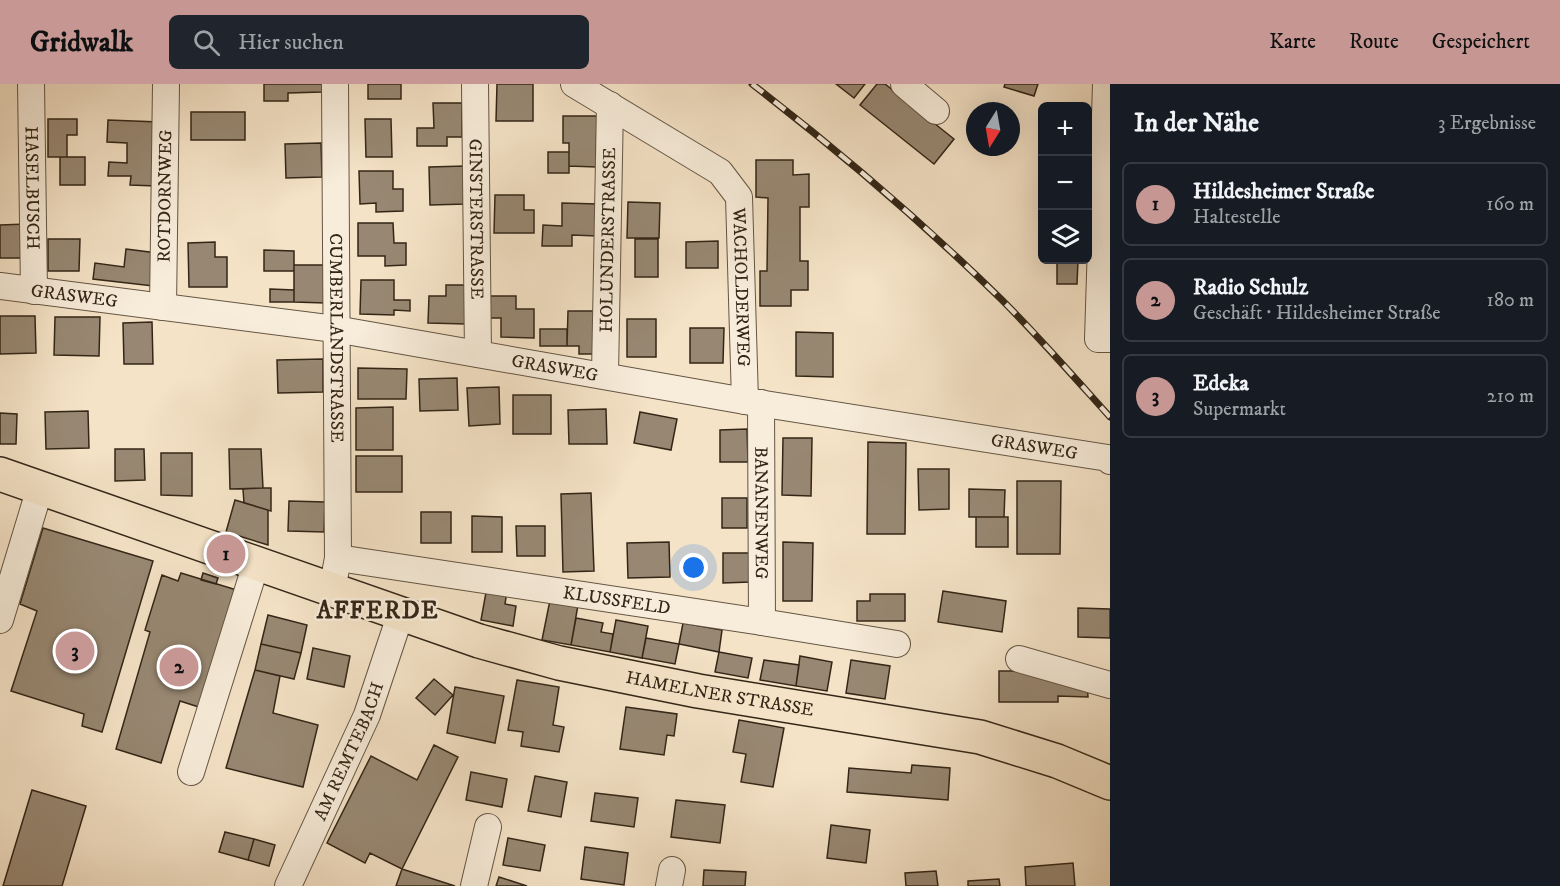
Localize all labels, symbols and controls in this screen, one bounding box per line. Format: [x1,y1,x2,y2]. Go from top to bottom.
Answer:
search box [169,15,589,69]
text: Gridwalk [30,25,133,60]
icon: search [190,26,223,59]
text: Hier suchen [238,29,344,56]
text: Karte [1269,29,1316,55]
text: Route [1349,29,1399,55]
text: Gespeichert [1432,29,1530,55]
north arrow [966,102,1020,156]
map controls [1038,102,1092,264]
button: + [1038,102,1092,156]
text: In der Nähe [1134,107,1259,140]
text: 3 Ergebnisse [1438,111,1536,136]
street label: HASELBUSCH [20,126,43,250]
street label: ROTDORNWEG [154,129,177,263]
street label: GINSTERSTRASSE [464,139,487,300]
street label: HOLUNDERSTRASSE [596,147,621,333]
button: − [1038,156,1092,210]
text: Hildesheimer Straße [1193,178,1374,205]
text: 1 [1152,192,1159,217]
text: 160 m [1486,192,1534,217]
text: Haltestelle [1193,205,1281,230]
street label: WACHOLDERWEG [727,206,754,367]
button: layers [1038,210,1092,264]
street label: CUMBERLANDSTRASSE [324,233,347,443]
text: Radio Schulz [1193,274,1308,301]
street label: GRASWEG [30,280,119,313]
text: 2 [1151,288,1160,313]
text: 180 m [1487,288,1534,313]
text: Geschäft · Hildesheimer Straße [1193,301,1441,326]
street label: GRASWEG [510,350,600,387]
text: Edeka [1193,370,1249,397]
text: 3 [1152,384,1159,409]
text: 210 m [1487,384,1534,409]
text: Supermarkt [1193,397,1286,422]
street label: GRASWEG [989,430,1080,465]
street label: BANANENWEG [749,447,772,580]
pin: 1 [206,532,246,576]
your location [679,553,708,582]
street label: KLUSSFELD [561,582,672,620]
district label: AFFERDE [316,596,439,626]
pin: 3 [56,628,94,674]
pin: 2 [160,644,198,690]
street label: HAMELNER STRASSE [624,667,815,722]
street label: AM REMTEBACH [310,679,389,824]

